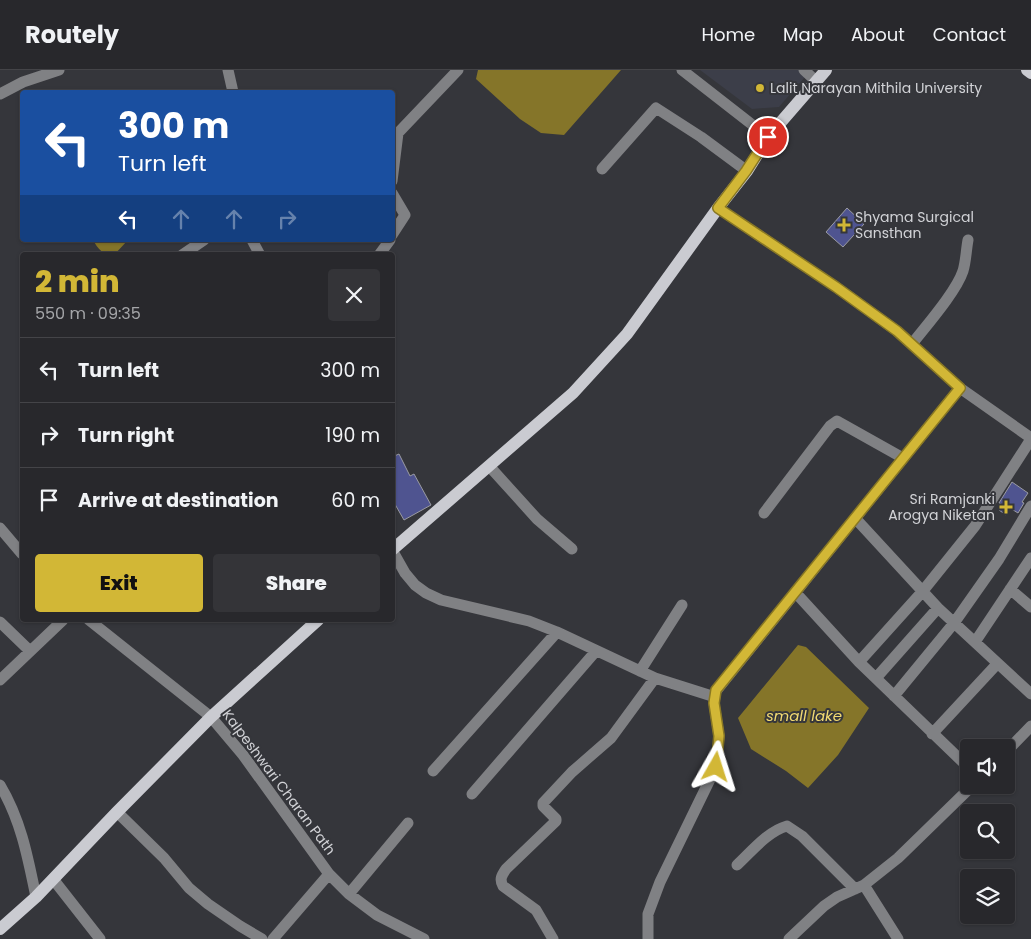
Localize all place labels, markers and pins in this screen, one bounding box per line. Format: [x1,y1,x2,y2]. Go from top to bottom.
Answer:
place label: Lalit Narayan Mithila University [770,78,982,98]
marker: Lalit Narayan Mithila University [754,82,766,94]
pin [747,116,789,158]
place label: Shyama Surgical Sansthan [855,207,974,243]
marker: Shyama Surgical Sansthan [837,218,851,232]
place label: Sri Ramjanki Arogya Niketan [888,489,995,525]
marker: Sri Ramjanki Arogya Niketan [999,500,1013,514]

